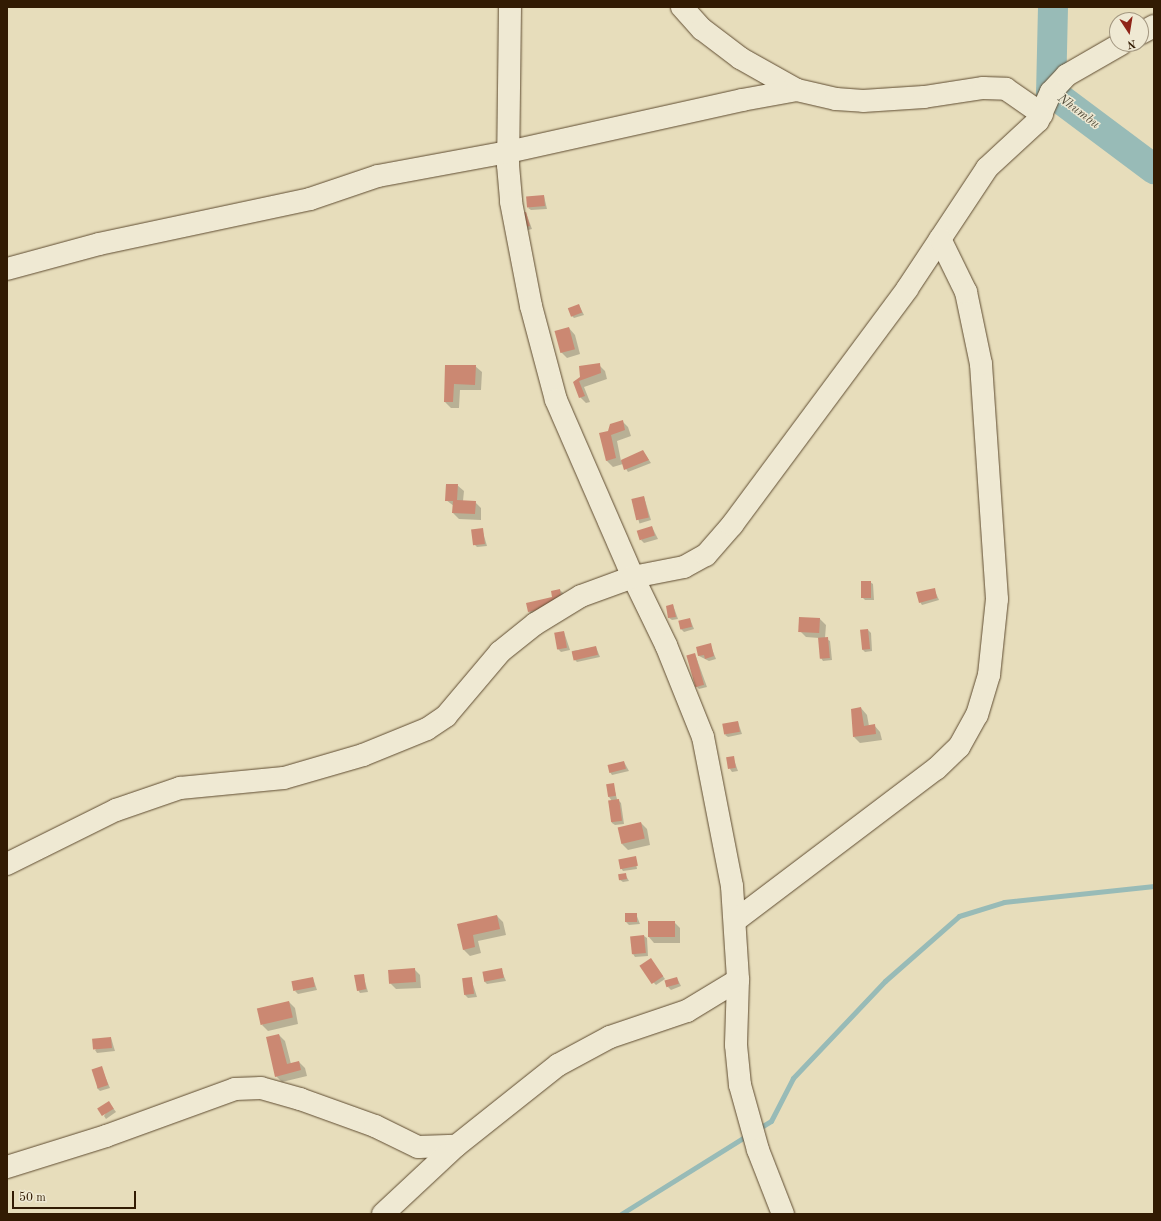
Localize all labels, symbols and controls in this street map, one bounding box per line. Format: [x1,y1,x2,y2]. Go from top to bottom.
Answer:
north arrow [1109,12,1149,52]
text: N [1126,37,1137,50]
water label: Nhumbu [1054,91,1102,133]
scale bar [14,1183,138,1209]
text: 50 m [19,1192,46,1204]

